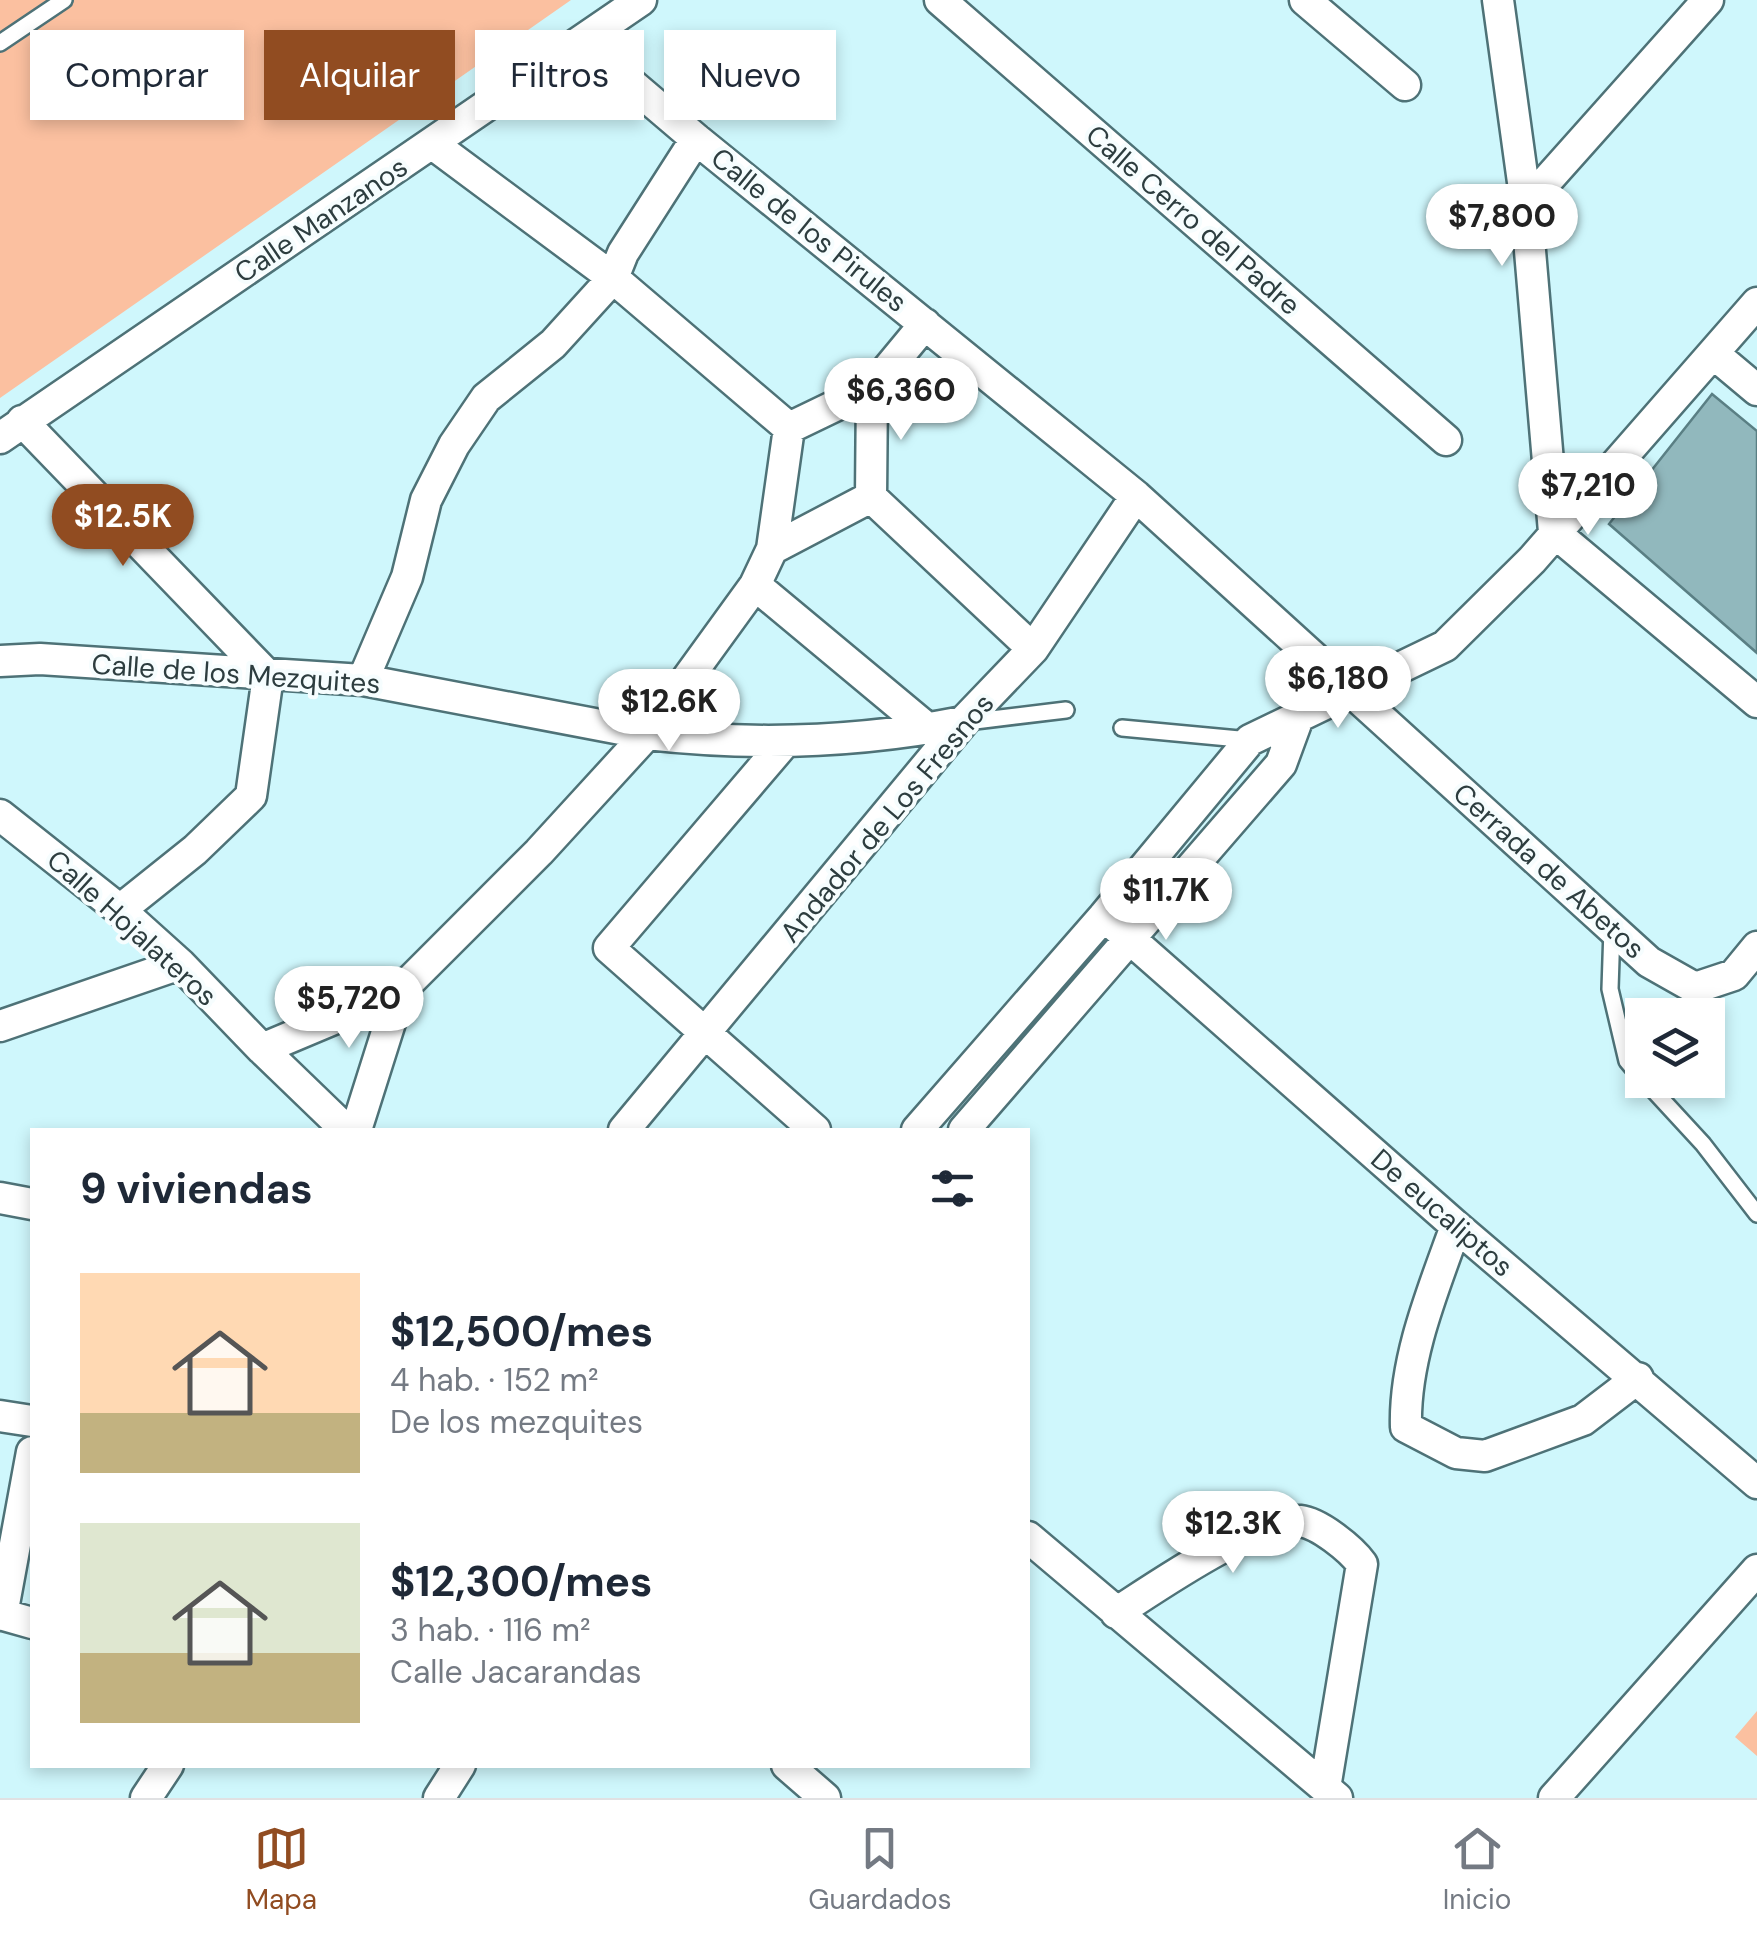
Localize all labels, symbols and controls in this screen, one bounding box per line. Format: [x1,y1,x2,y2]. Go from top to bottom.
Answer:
chip: Comprar [30,30,244,120]
chip: Alquilar [264,30,455,120]
chip: Filtros [475,30,644,120]
chip: Nuevo [664,30,836,120]
street label: Calle Cerro del Padre [1078,117,1308,323]
street label: Calle de los Pirules [703,139,915,321]
street label: Calle Manzanos [227,149,415,291]
pin: $7,800 [1421,184,1583,269]
text: $7,800 [1448,195,1556,237]
pin: $6,360 [820,358,982,443]
text: $6,360 [846,369,956,411]
pin: $7,210 [1507,453,1669,538]
text: $7,210 [1540,464,1636,506]
pin: $12.5K [42,484,204,569]
text: $12.5K [74,495,172,537]
street label: Calle de los Mezquites [90,645,382,703]
pin: $6,180 [1257,646,1419,731]
text: $6,180 [1287,657,1389,699]
pin: $12.6K [588,669,750,754]
text: $12.6K [620,680,718,722]
street label: Andador de Los Fresnos [772,686,1002,950]
street label: Cerrada de Abetos [1445,775,1653,967]
street label: Calle Hojalateros [39,842,225,1014]
pin: $11.7K [1085,858,1247,943]
text: $11.7K [1122,869,1210,911]
pin: $5,720 [268,966,430,1051]
text: $5,720 [297,977,401,1019]
map controls [1625,998,1725,1098]
button: layers [1625,998,1725,1098]
street label: De eucaliptos [1363,1141,1521,1285]
text: 9 viviendas [80,1161,313,1216]
icon: filters [925,1161,980,1216]
text: $12,500/mes [390,1304,653,1359]
icon: home [160,1313,280,1433]
text: 4 hab. · 152 m² [390,1359,598,1401]
text: De los mezquites [390,1401,643,1443]
pin: $12.3K [1152,1491,1314,1576]
text: $12.3K [1184,1502,1282,1544]
text: $12,300/mes [390,1554,652,1609]
icon: home [160,1563,280,1683]
text: 3 hab. · 116 m² [390,1609,591,1651]
text: Calle Jacarandas [390,1651,642,1693]
tab: Mapa [246,1821,317,1918]
tab: Guardados [808,1821,952,1918]
tab: Inicio [1443,1821,1511,1918]

